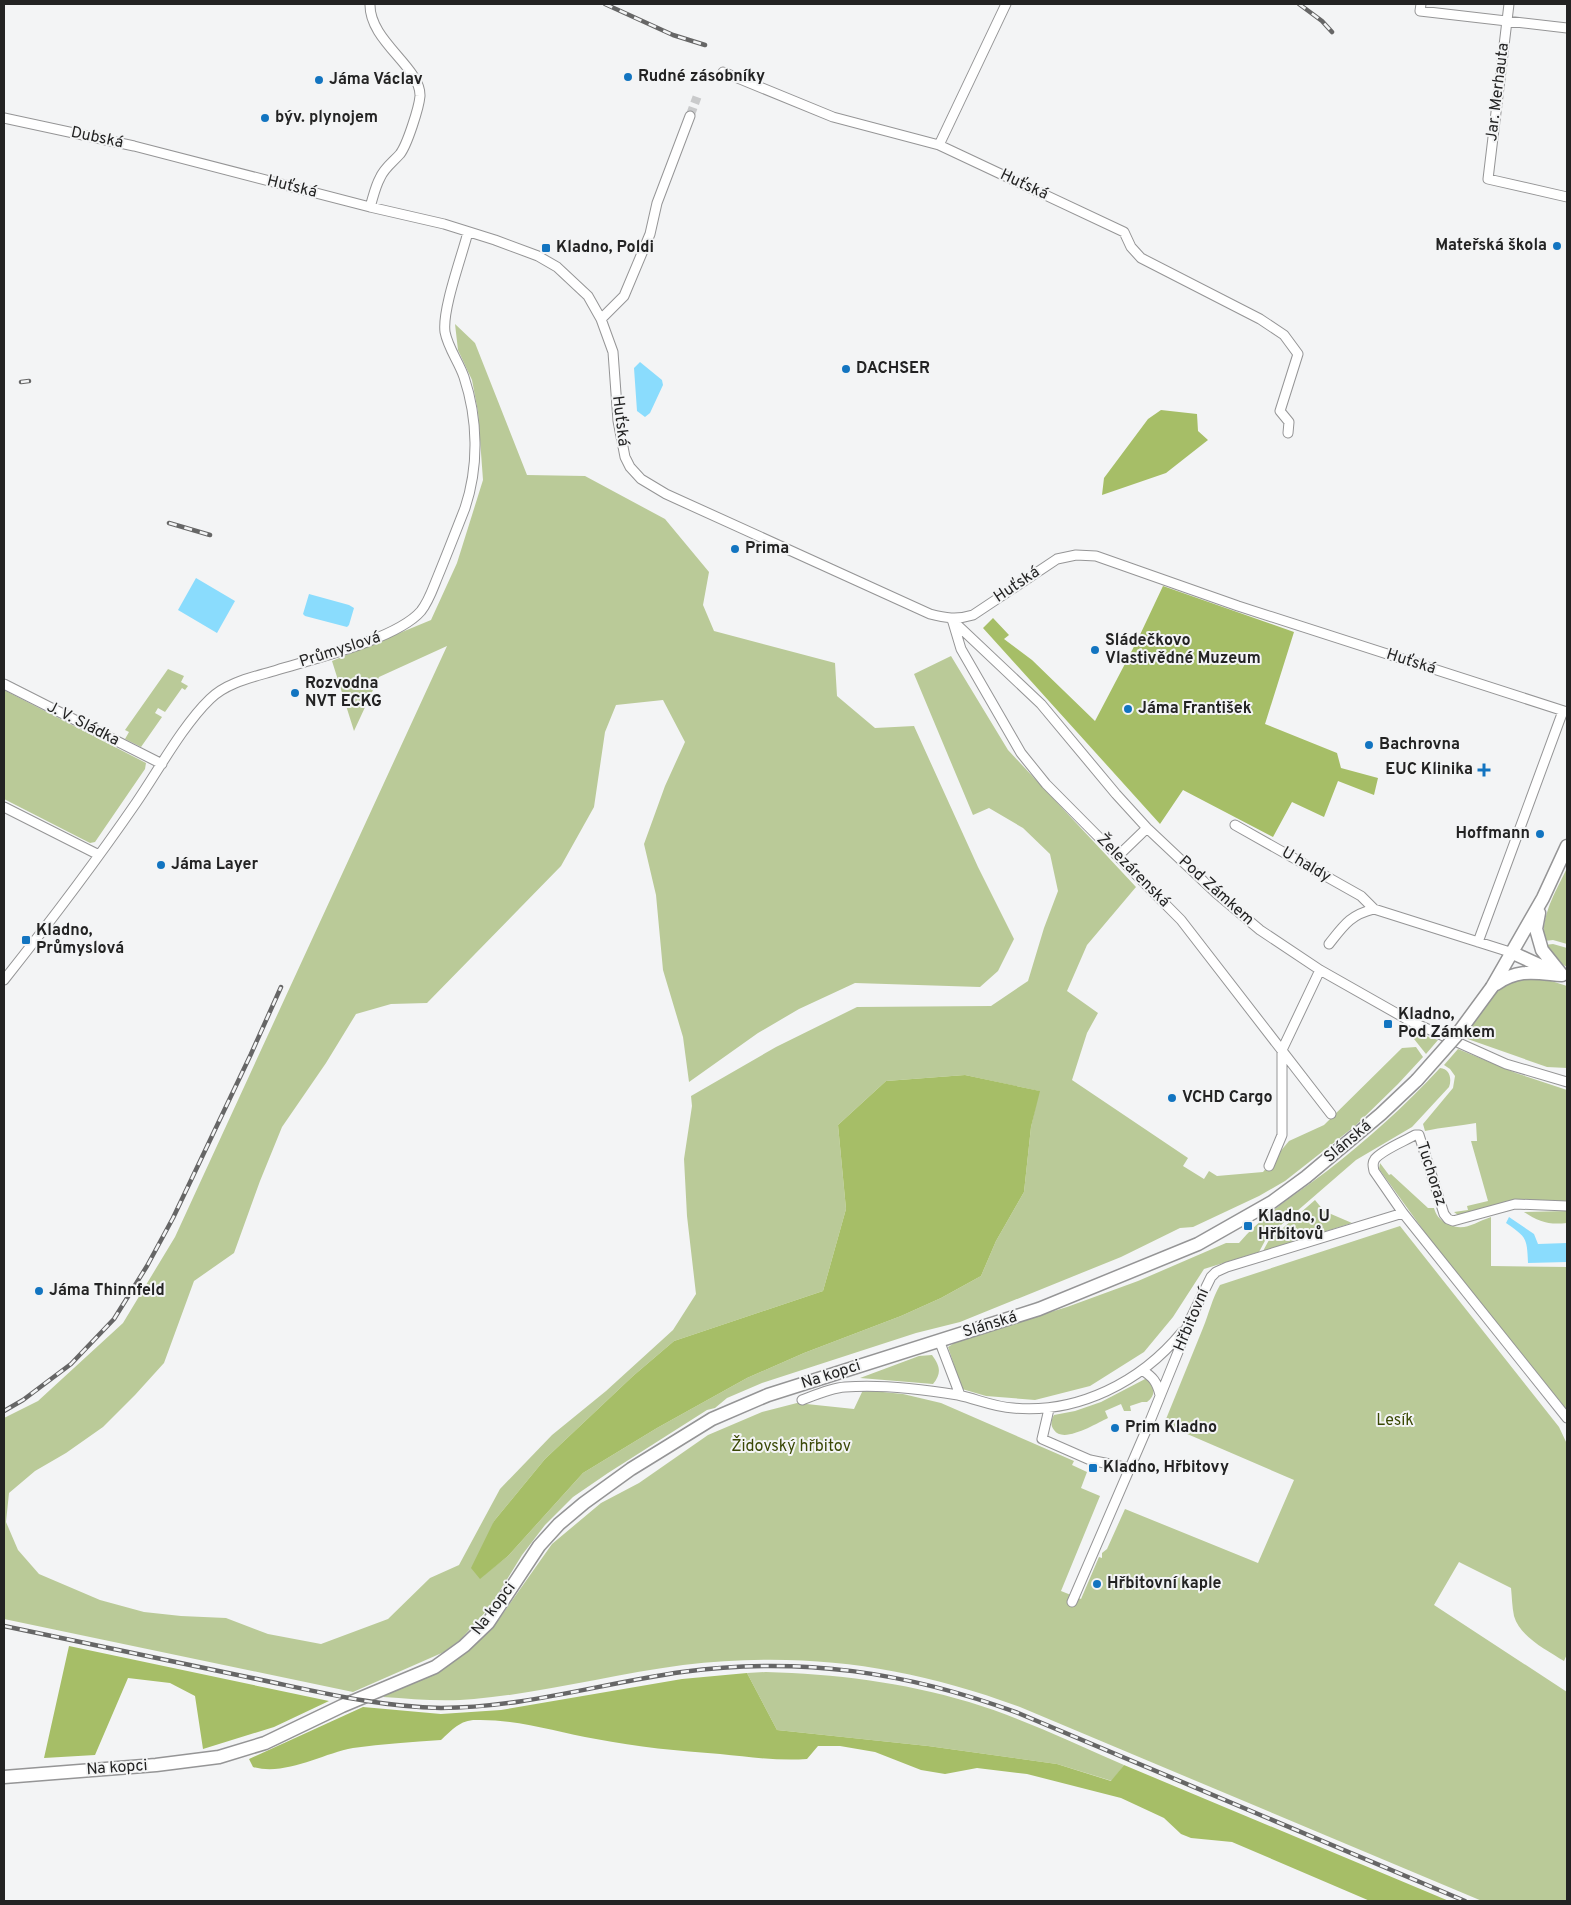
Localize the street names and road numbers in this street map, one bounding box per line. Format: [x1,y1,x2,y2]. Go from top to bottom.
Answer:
street label: Jar. Merhauta [1482,42,1514,142]
street label: Dubská [69,123,125,153]
street label: Huťská [997,164,1052,205]
street label: Huťská [265,170,319,203]
street label: Huťská [607,394,634,448]
street label: Huťská [990,562,1044,608]
street label: Průmyslová [297,627,383,673]
street label: Huťská [1384,644,1439,679]
street label: J. V. Sládka [43,697,123,751]
street label: Železárenská [1092,829,1175,912]
street label: U haldy [1278,843,1334,887]
street label: Pod Zámkem [1174,852,1258,930]
street label: Slánská [1320,1116,1376,1168]
street label: Tuchoraz [1411,1139,1451,1209]
street label: Hřbitovní [1170,1284,1215,1355]
street label: Slánská [960,1307,1020,1343]
street label: Na kopci [799,1356,863,1394]
street label: Na kopci [468,1579,520,1639]
street label: Na kopci [86,1756,148,1780]

